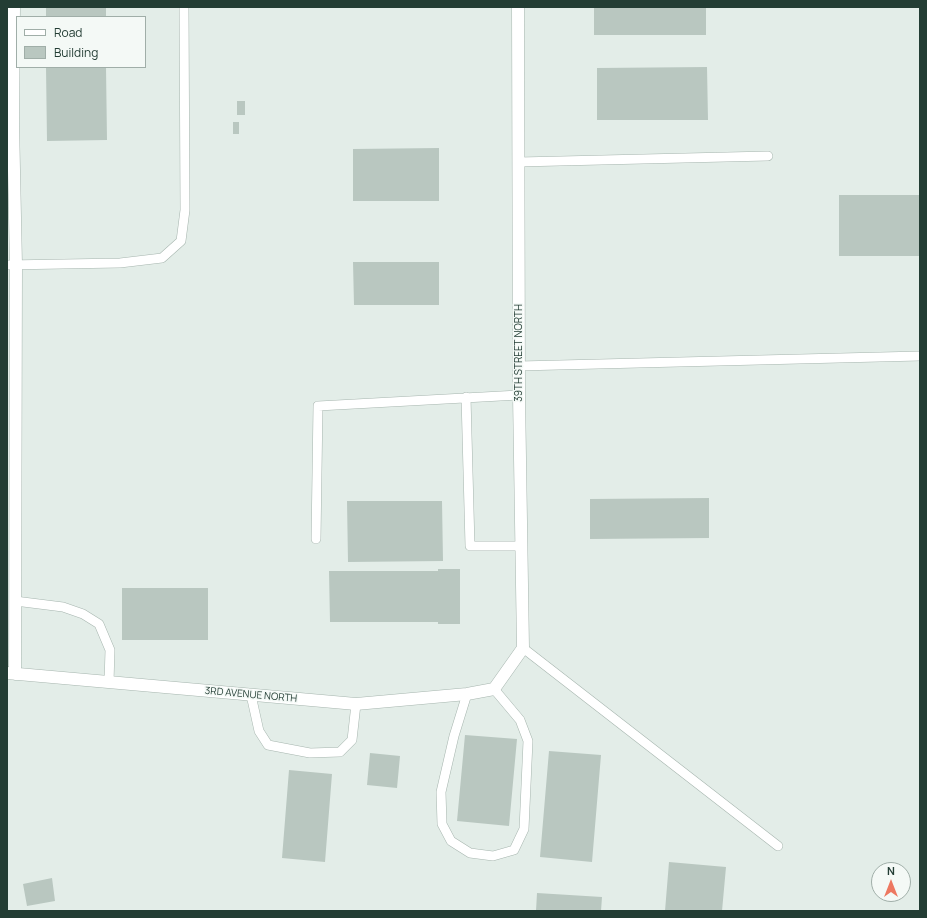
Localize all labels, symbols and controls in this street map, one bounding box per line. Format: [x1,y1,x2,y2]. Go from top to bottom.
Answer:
legend [16,16,146,68]
text: Road [54,24,82,41]
text: Building [54,44,98,61]
street label: 39TH STREET NORTH [513,304,525,402]
street label: 3RD AVENUE NORTH [204,685,298,705]
north arrow [871,862,911,902]
text: N [887,863,895,878]

